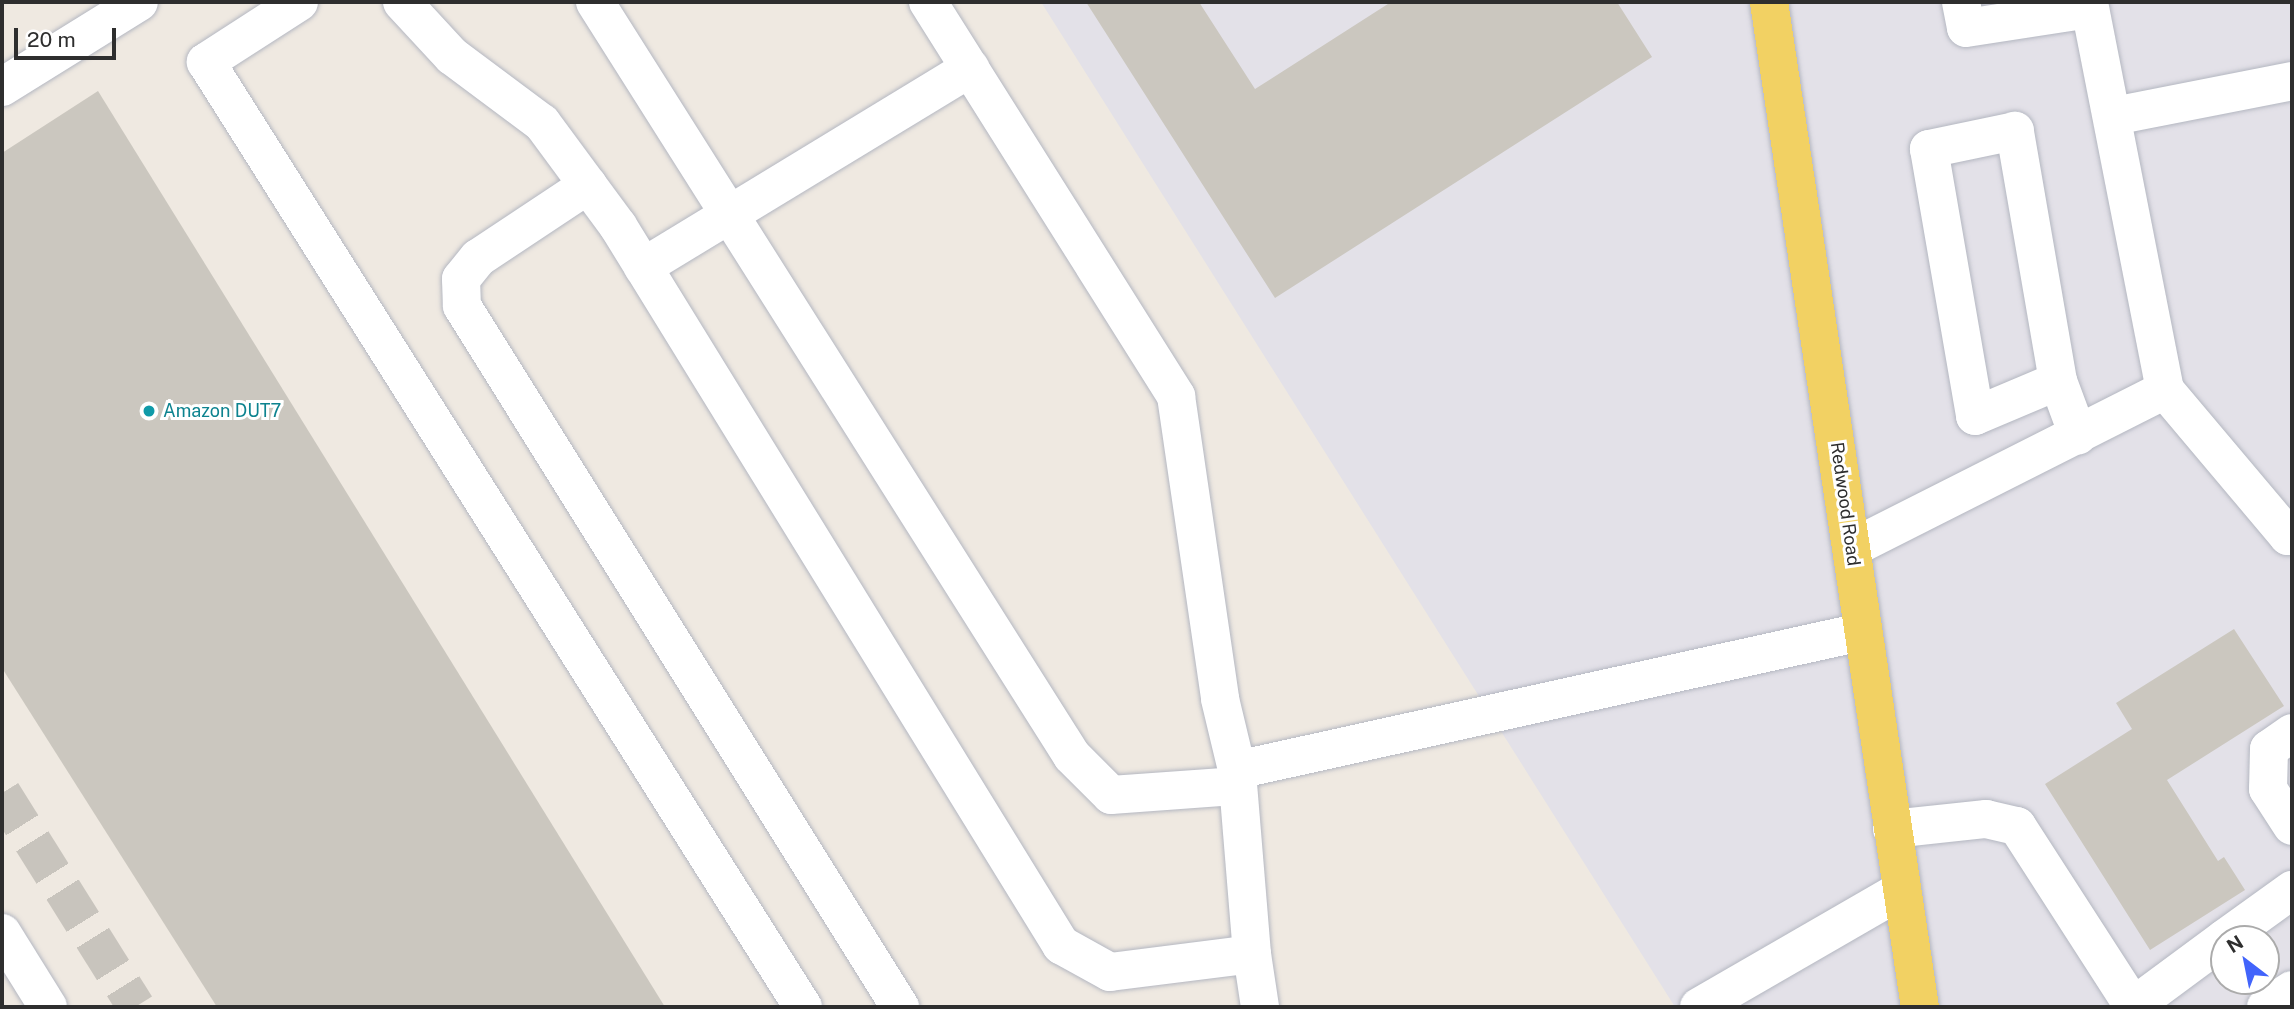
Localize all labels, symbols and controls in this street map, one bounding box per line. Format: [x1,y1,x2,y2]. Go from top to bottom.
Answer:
scale bar [18,14,119,58]
text: 20 m [27,27,76,52]
place label: Amazon DUT7 [163,400,281,422]
marker: Amazon DUT7 [141,403,157,419]
street label: Redwood Road [1826,441,1864,567]
north arrow [2210,925,2280,995]
text: N [2223,931,2247,957]

